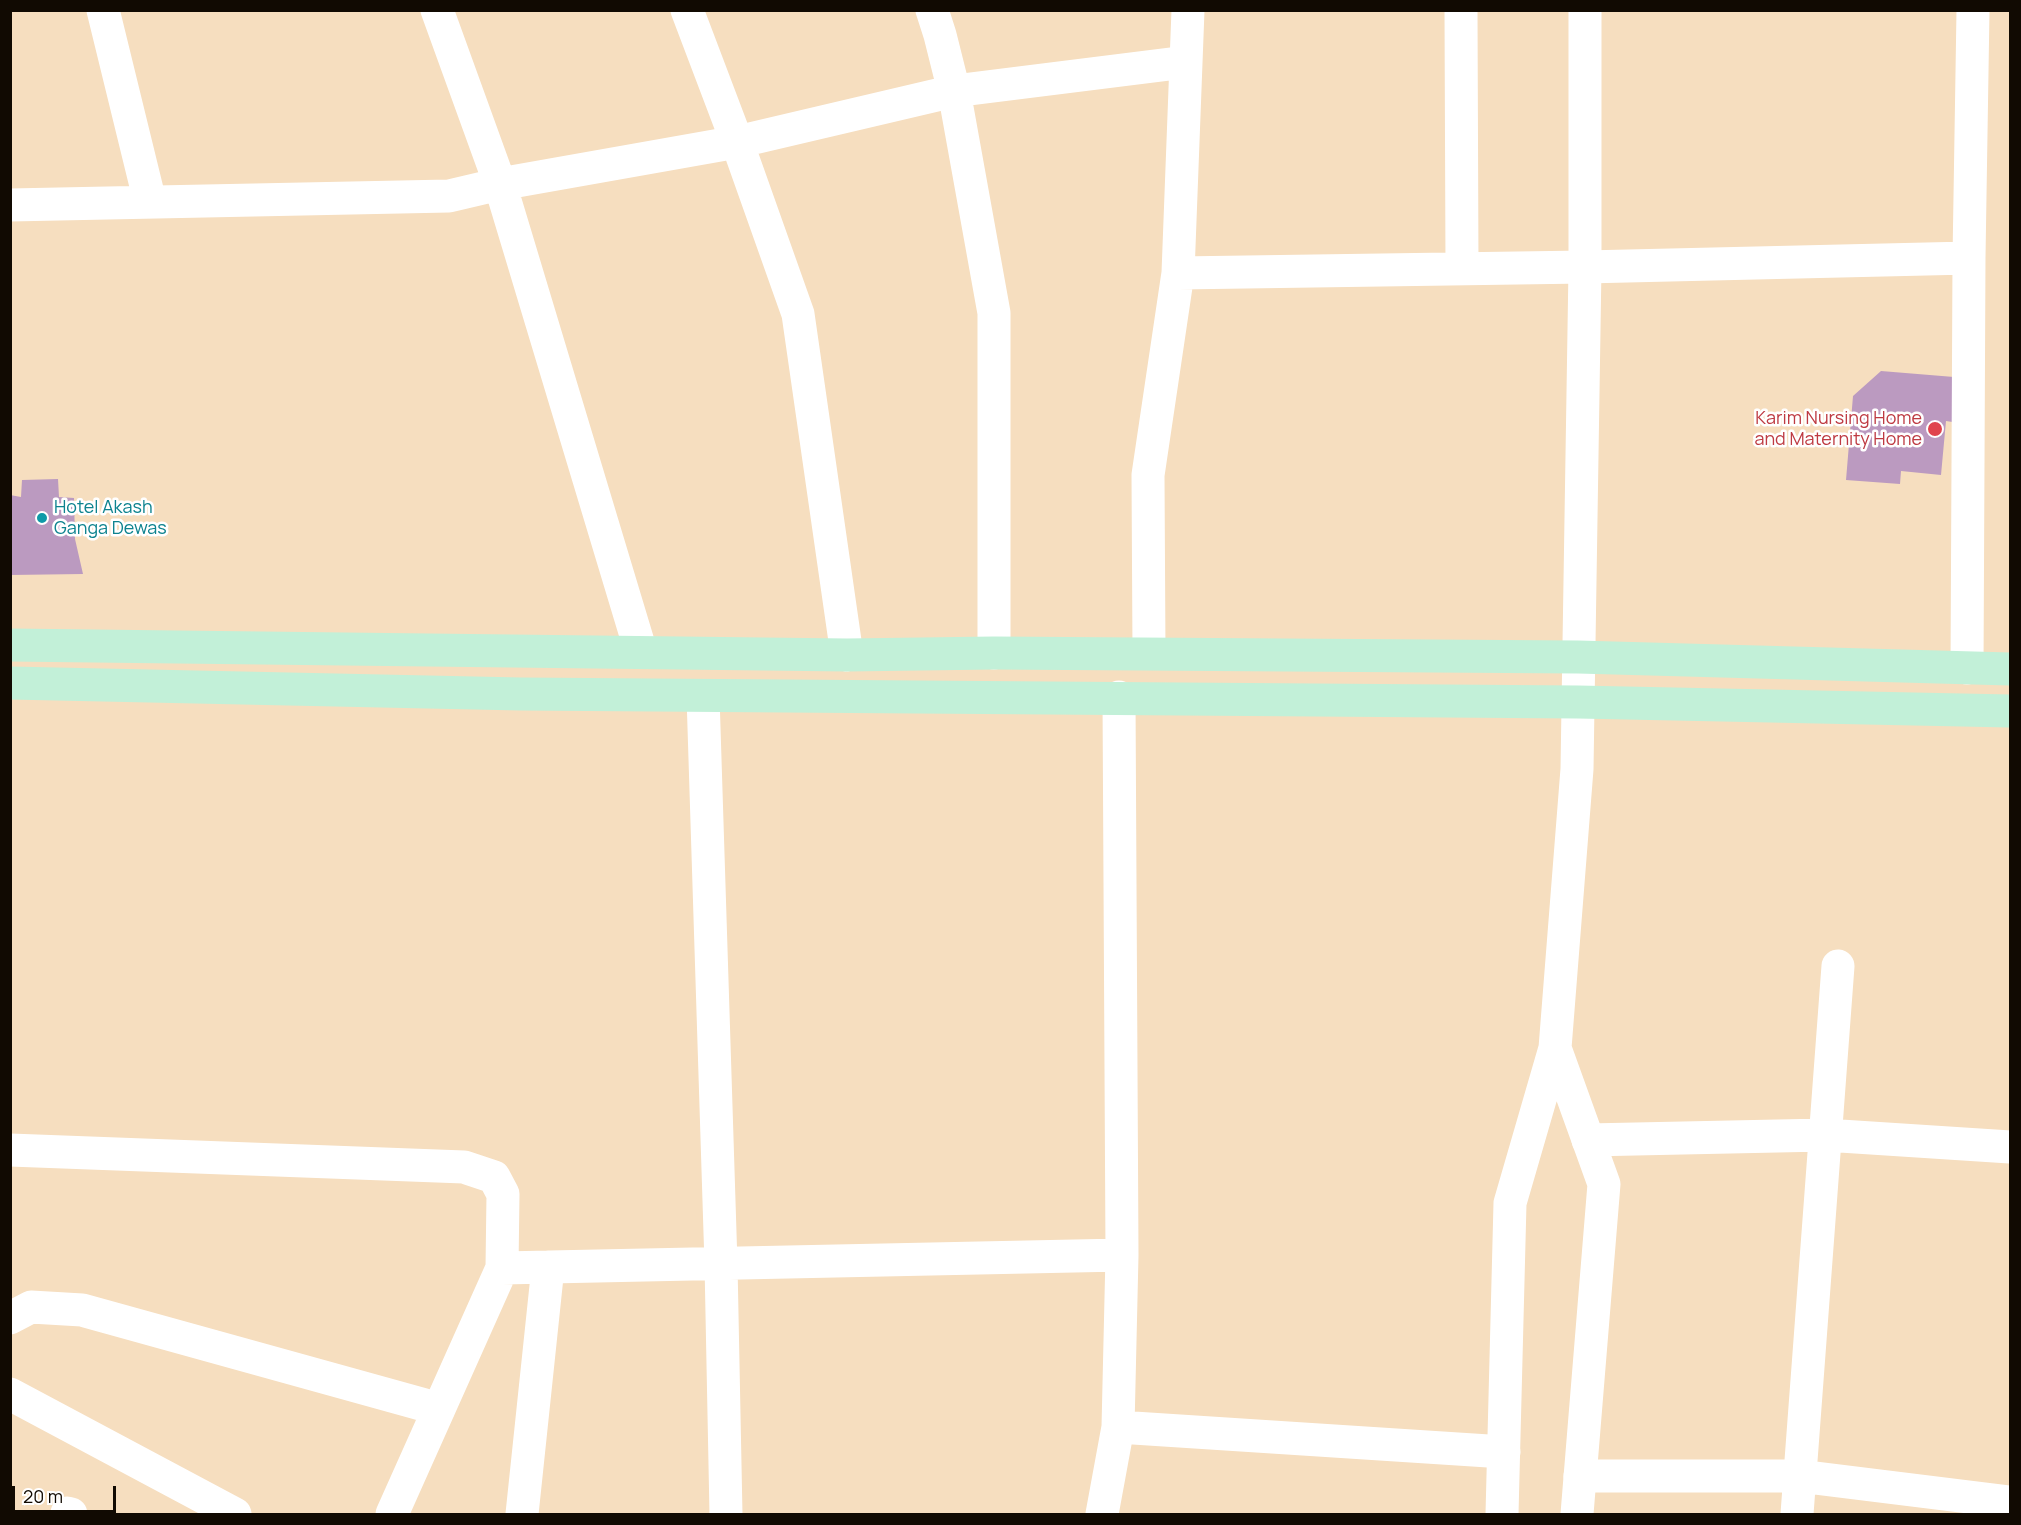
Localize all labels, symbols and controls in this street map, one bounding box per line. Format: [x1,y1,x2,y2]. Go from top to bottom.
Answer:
place label: Karim Nursing Home and Maternity Home [1754,408,1922,450]
marker: Karim Nursing Home and Maternity Home [1926,420,1944,438]
place label: Hotel Akash Ganga Dewas [54,497,167,540]
marker: Hotel Akash Ganga Dewas [35,511,49,525]
scale bar [15,1474,118,1512]
text: 20 m [23,1484,63,1508]

